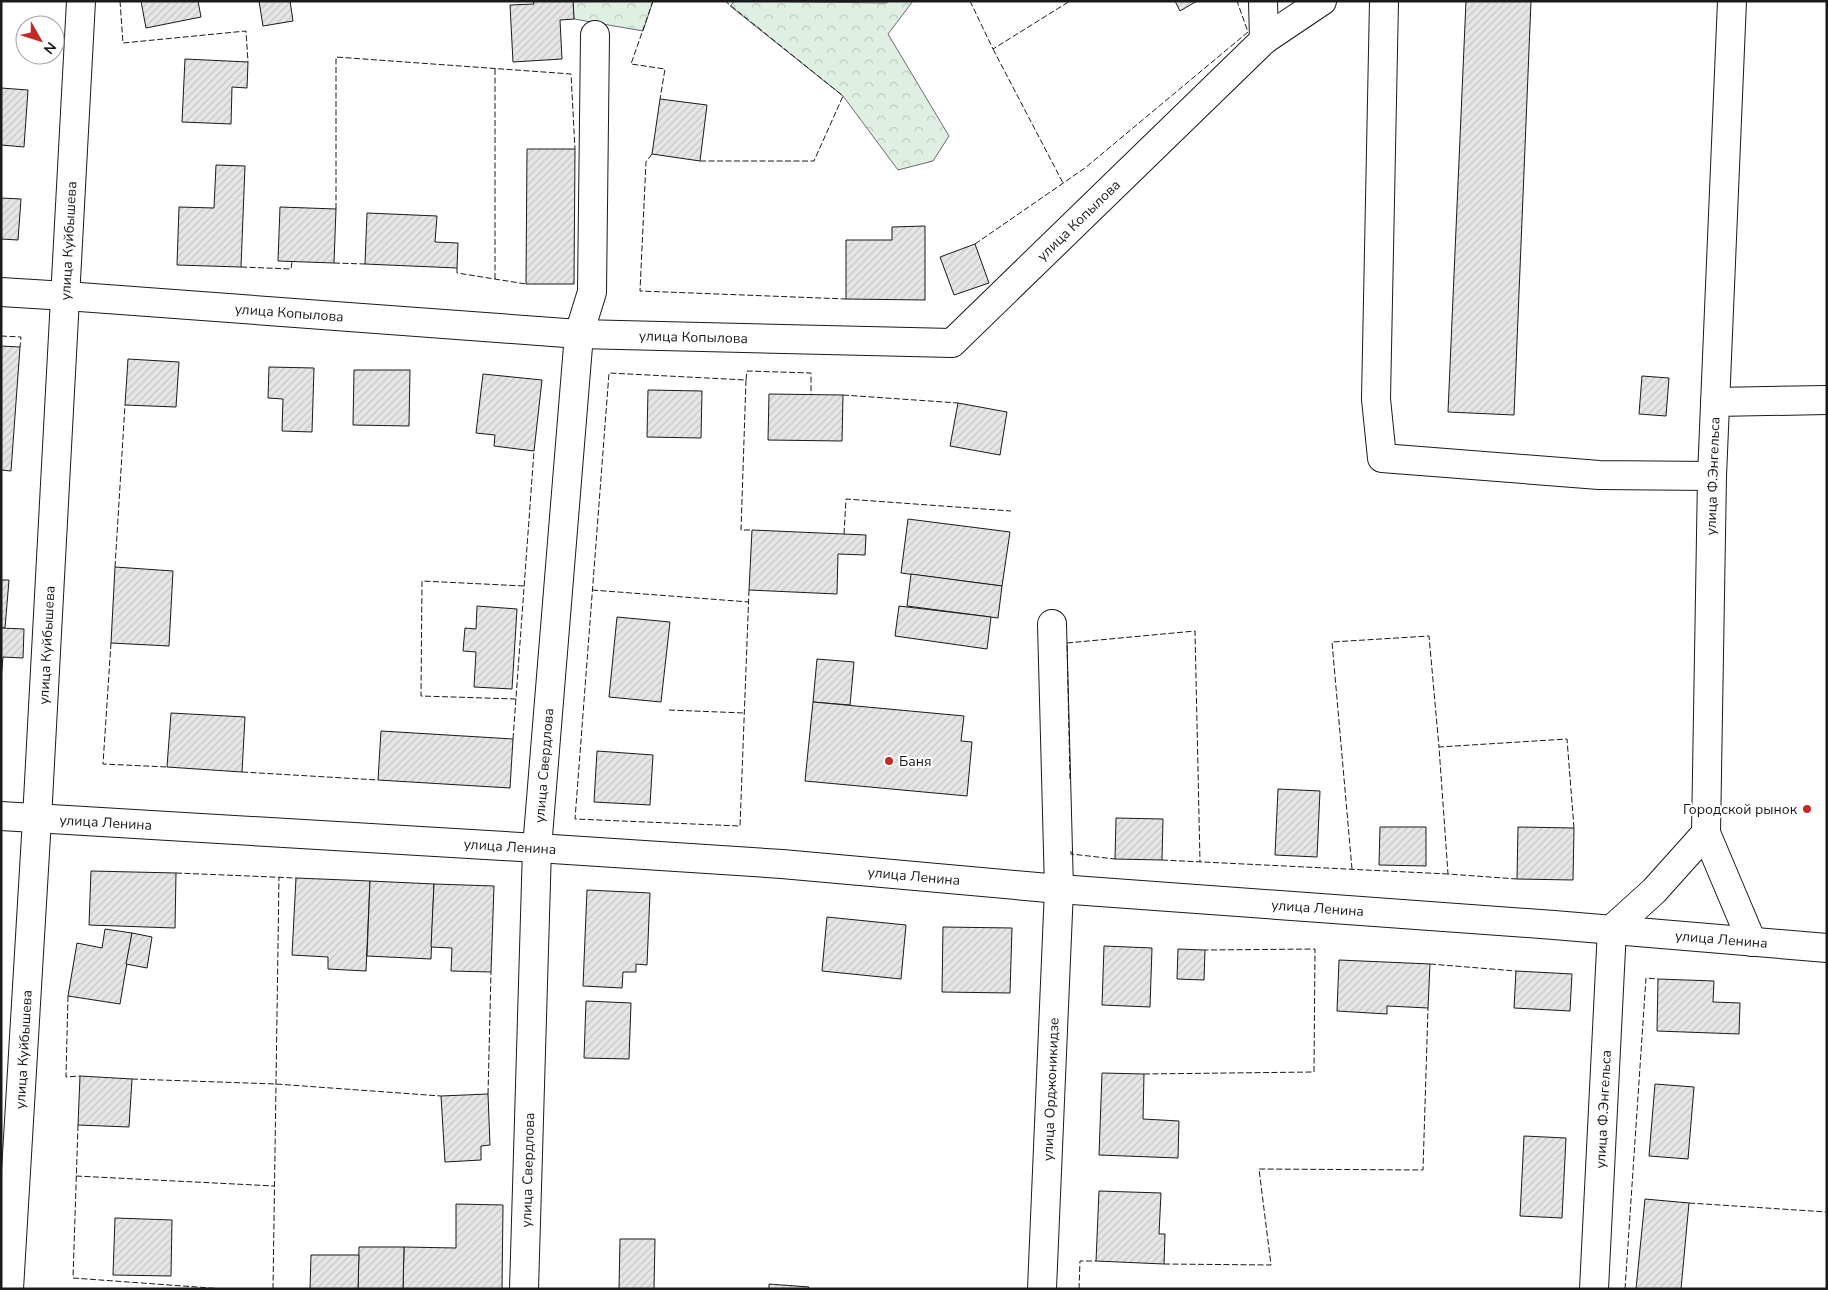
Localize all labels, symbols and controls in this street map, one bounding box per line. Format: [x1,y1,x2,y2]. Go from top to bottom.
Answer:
north arrow [15,15,65,65]
text: N [39,38,60,58]
street label: улица Копылова [1033,175,1124,265]
street label: улица Куйбышева [55,181,81,301]
street label: улица Копылова [234,299,344,326]
street label: улица Копылова [639,326,748,348]
street label: улица Ф.Энгельса [1701,416,1725,536]
street label: улица Куйбышева [34,585,59,705]
street label: улица Свердлова [530,707,558,824]
place label: Баня [899,752,932,771]
marker: Баня [883,755,895,767]
place label: Городской рынок [1683,800,1798,819]
marker: Городской рынок [1801,803,1813,815]
street label: улица Ленина [59,810,153,835]
street label: улица Ленина [463,834,557,859]
street label: улица Ленина [867,862,961,890]
street label: улица Ленина [1271,895,1365,921]
street label: улица Ленина [1674,926,1769,952]
street label: улица Куйбышева [10,989,36,1109]
street label: улица Орджоникидзе [1038,1017,1063,1161]
street label: улица Ф.Энгельса [1591,1049,1615,1169]
street label: улица Свердлова [516,1112,539,1228]

